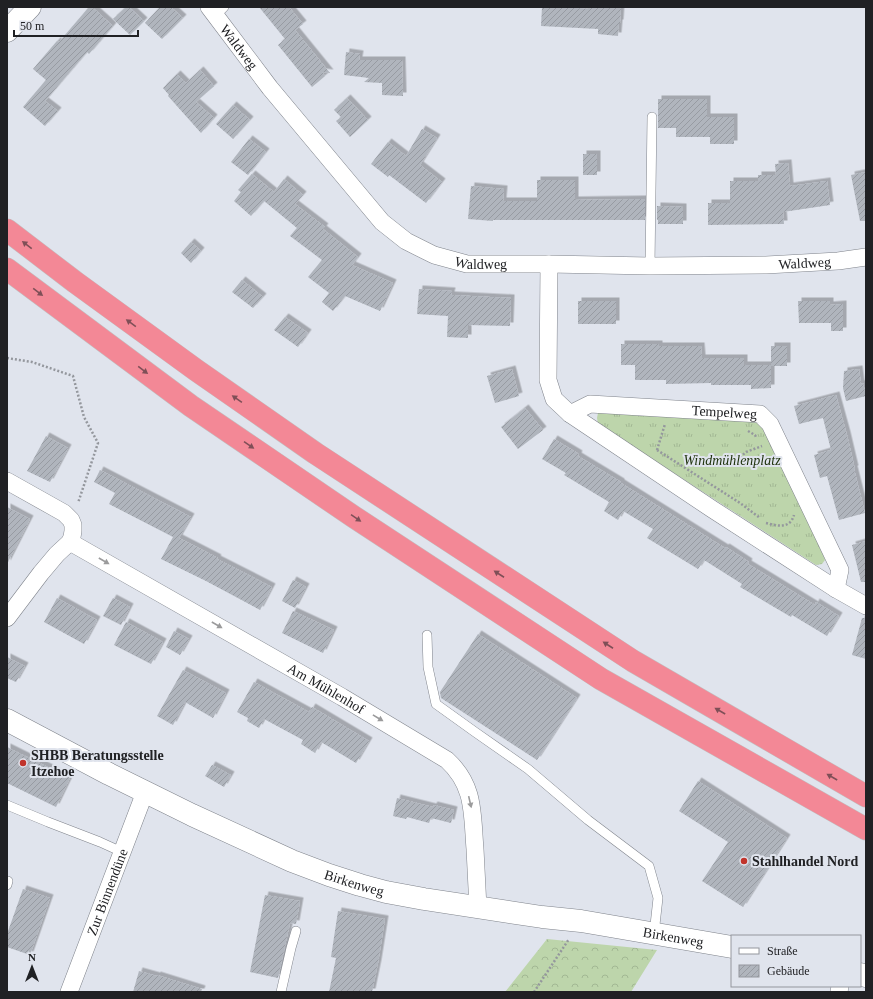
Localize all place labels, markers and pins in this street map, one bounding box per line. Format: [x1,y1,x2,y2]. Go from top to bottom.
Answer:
place label: SHBB Beratungsstelle Itzehoe [31,748,164,779]
marker: SHBB Beratungsstelle Itzehoe [18,758,28,768]
place label: Stahlhandel Nord [752,854,858,869]
marker: Stahlhandel Nord [739,856,749,866]

